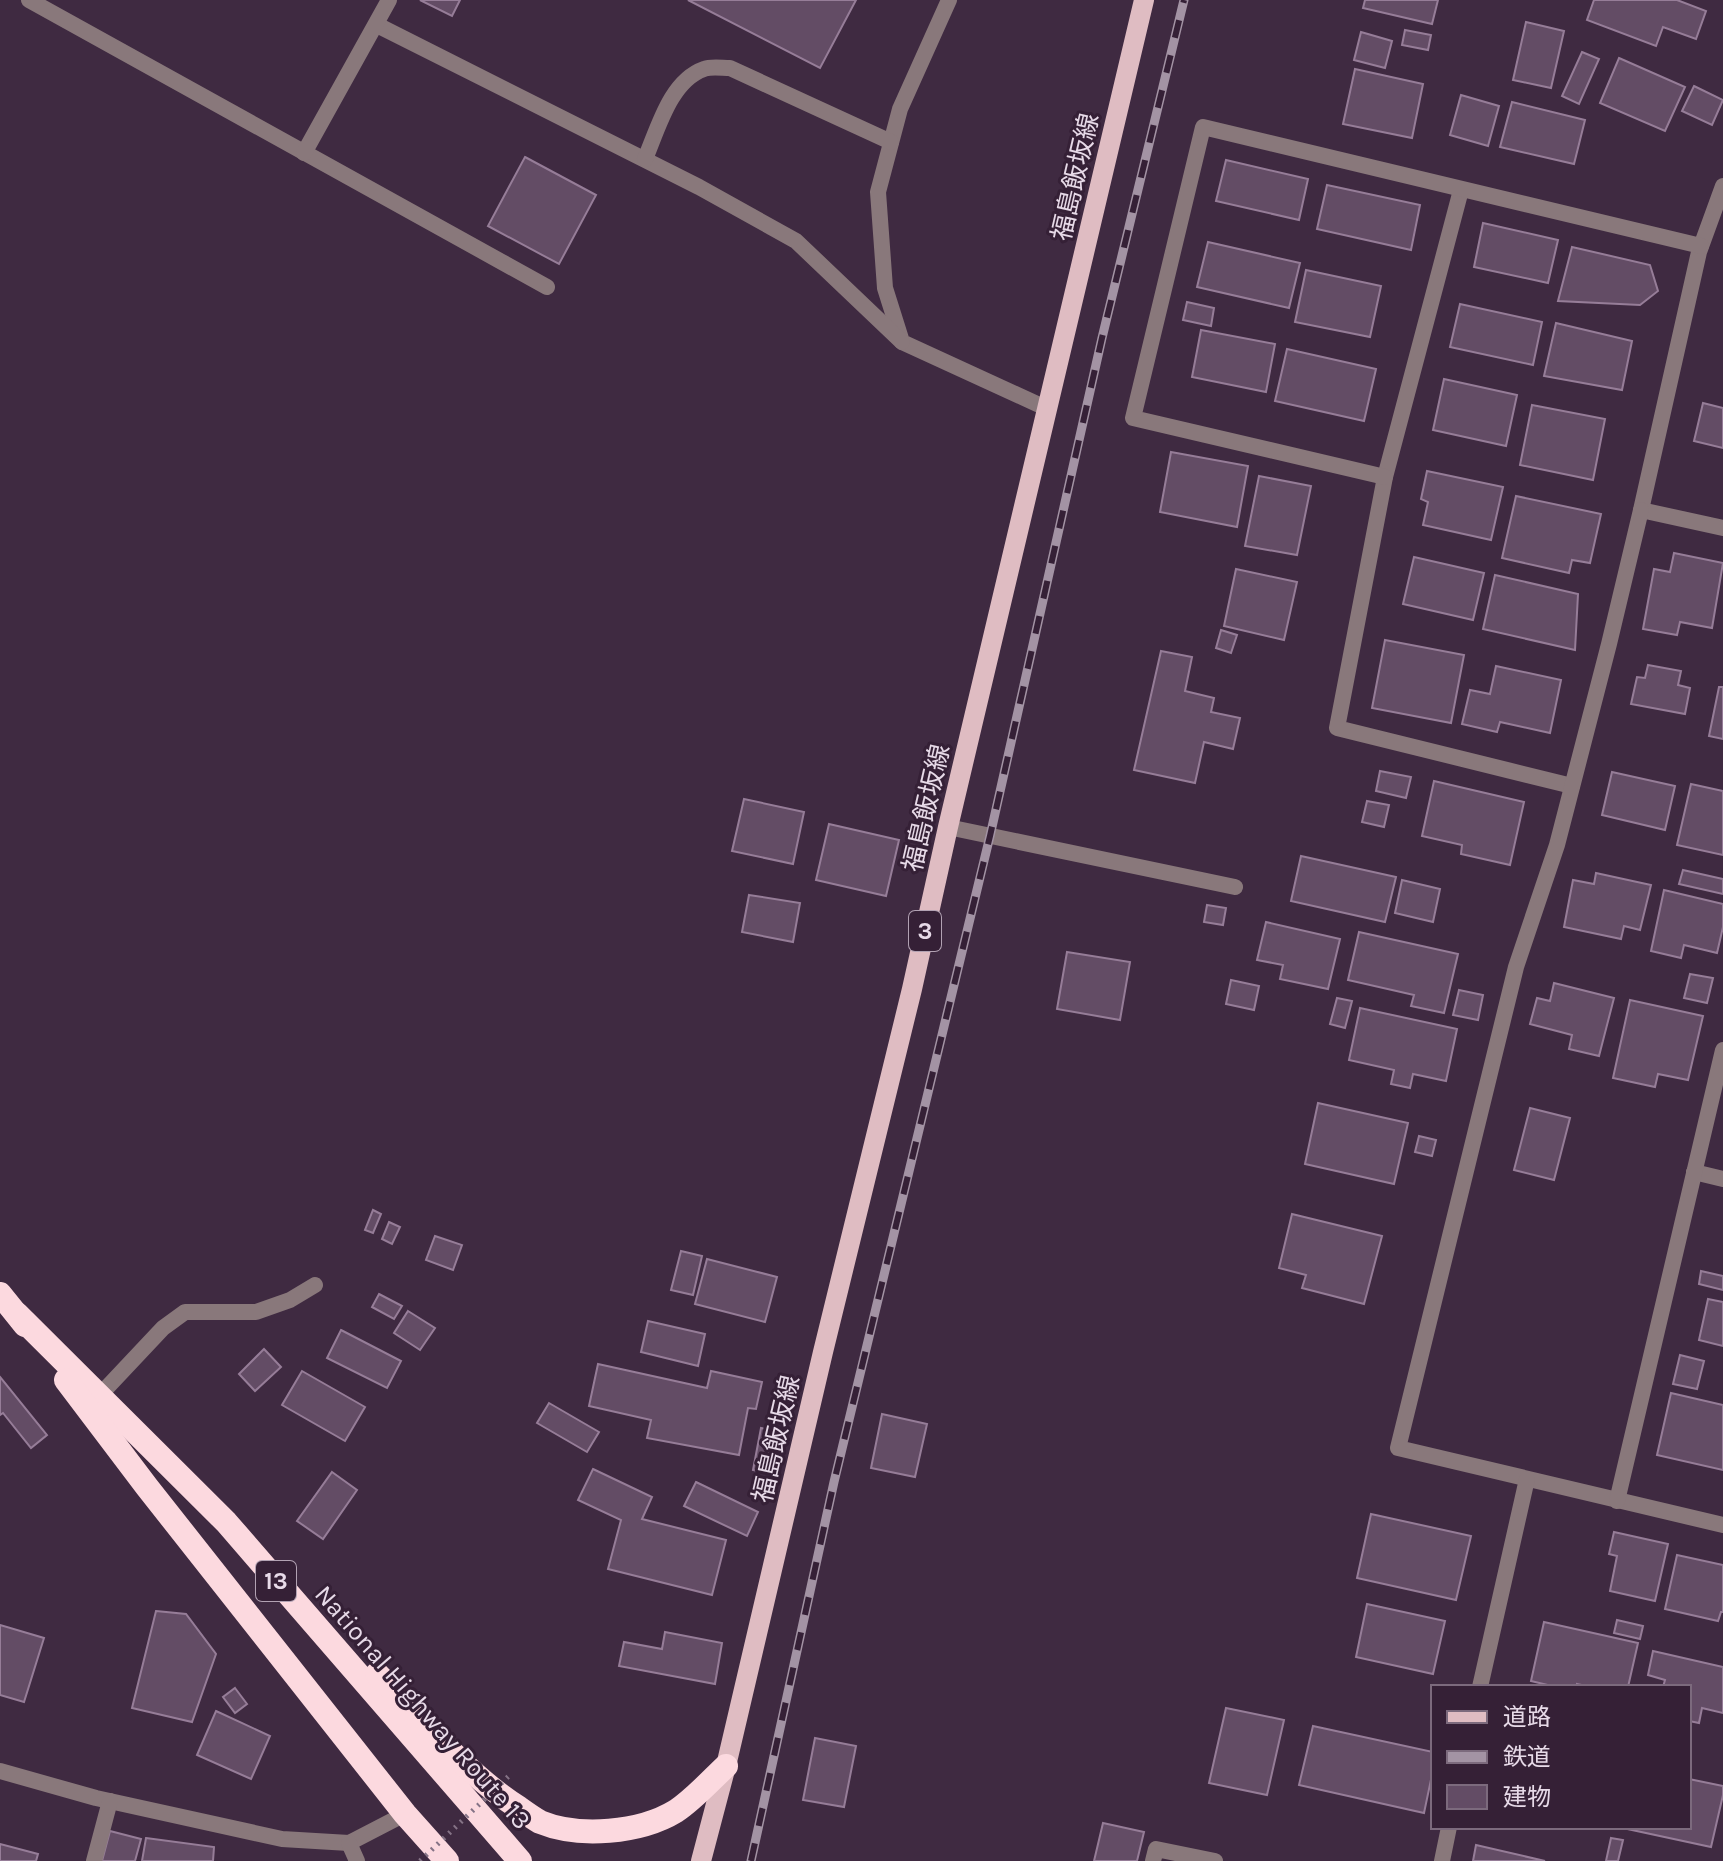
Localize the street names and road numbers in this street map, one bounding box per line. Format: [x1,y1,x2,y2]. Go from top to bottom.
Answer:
street label: 福島飯坂線 [1046,110,1105,244]
street label: 福島飯坂線 [897,741,956,875]
road number: 3 [909,911,941,951]
street label: 福島飯坂線 [747,1372,806,1506]
road number: 13 [256,1561,296,1601]
street label: National Highway Route 13 [308,1579,537,1836]

